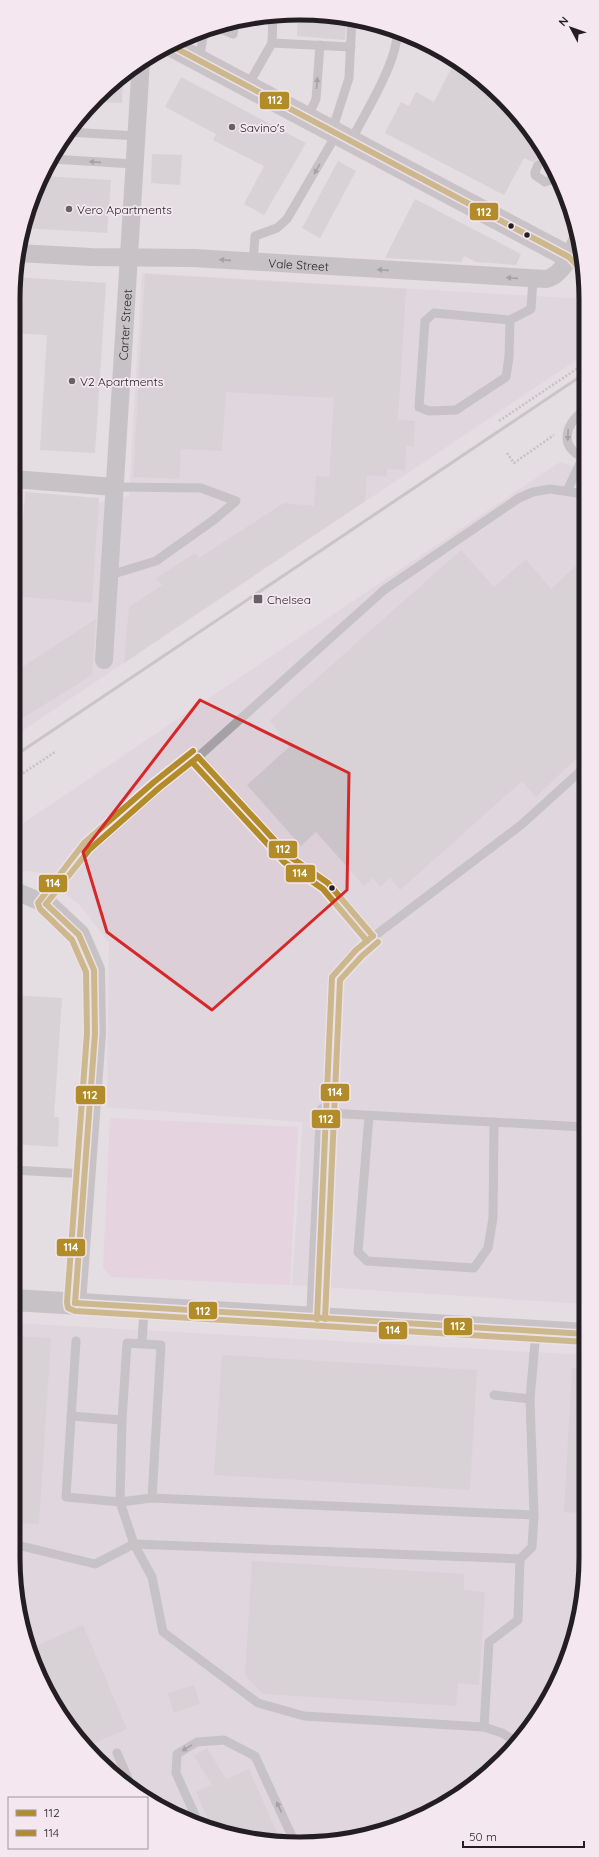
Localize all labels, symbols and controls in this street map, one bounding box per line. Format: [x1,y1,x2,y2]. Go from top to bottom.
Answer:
north arrow [551,8,591,48]
text: N [556,14,571,29]
one-way arrow [314,77,320,89]
line badge: 112 [259,91,290,110]
text: 112 [268,93,282,107]
place label: Savino's [240,120,285,135]
marker: Savino's [227,122,237,132]
one-way arrow [89,158,101,165]
one-way arrow [313,163,320,175]
place label: Vero Apartments [77,202,172,217]
line badge: 112 [469,202,499,221]
marker: Vero Apartments [64,204,74,214]
text: 112 [477,205,491,219]
unlabelled marker [506,221,516,231]
unlabelled marker [522,230,532,240]
street label: Vale Street [268,255,329,274]
one-way arrow [219,256,231,263]
one-way arrow [377,266,389,273]
one-way arrow [506,274,518,281]
street label: Carter Street [115,289,134,361]
place label: V2 Apartments [80,374,164,389]
marker: V2 Apartments [67,376,77,386]
one-way arrow [565,429,571,442]
place label: Chelsea [267,592,311,607]
marker: Chelsea [252,593,264,605]
line badge: 112 [268,840,298,859]
text: 112 [276,842,290,856]
line badge: 114 [285,864,316,883]
text: 114 [292,866,308,880]
line badge: 114 [38,874,68,893]
text: 114 [45,876,61,890]
unlabelled marker [327,883,337,893]
line badge: 114 [320,1083,350,1102]
line badge: 112 [75,1085,106,1105]
text: 114 [327,1085,343,1099]
text: 112 [83,1088,97,1102]
line badge: 112 [311,1109,341,1129]
text: 112 [319,1112,333,1126]
line badge: 114 [56,1238,86,1257]
text: 114 [63,1240,79,1254]
line badge: 112 [188,1301,218,1320]
text: 112 [196,1304,210,1318]
line badge: 112 [443,1317,473,1336]
text: 112 [451,1319,465,1333]
line badge: 114 [378,1321,408,1340]
text: 114 [385,1323,401,1337]
one-way arrow [182,1744,192,1752]
legend [8,1797,148,1849]
one-way arrow [276,1802,282,1813]
text: 112 [44,1805,60,1820]
scale bar [463,1823,584,1849]
text: 114 [44,1825,59,1840]
text: 50 m [469,1829,497,1844]

